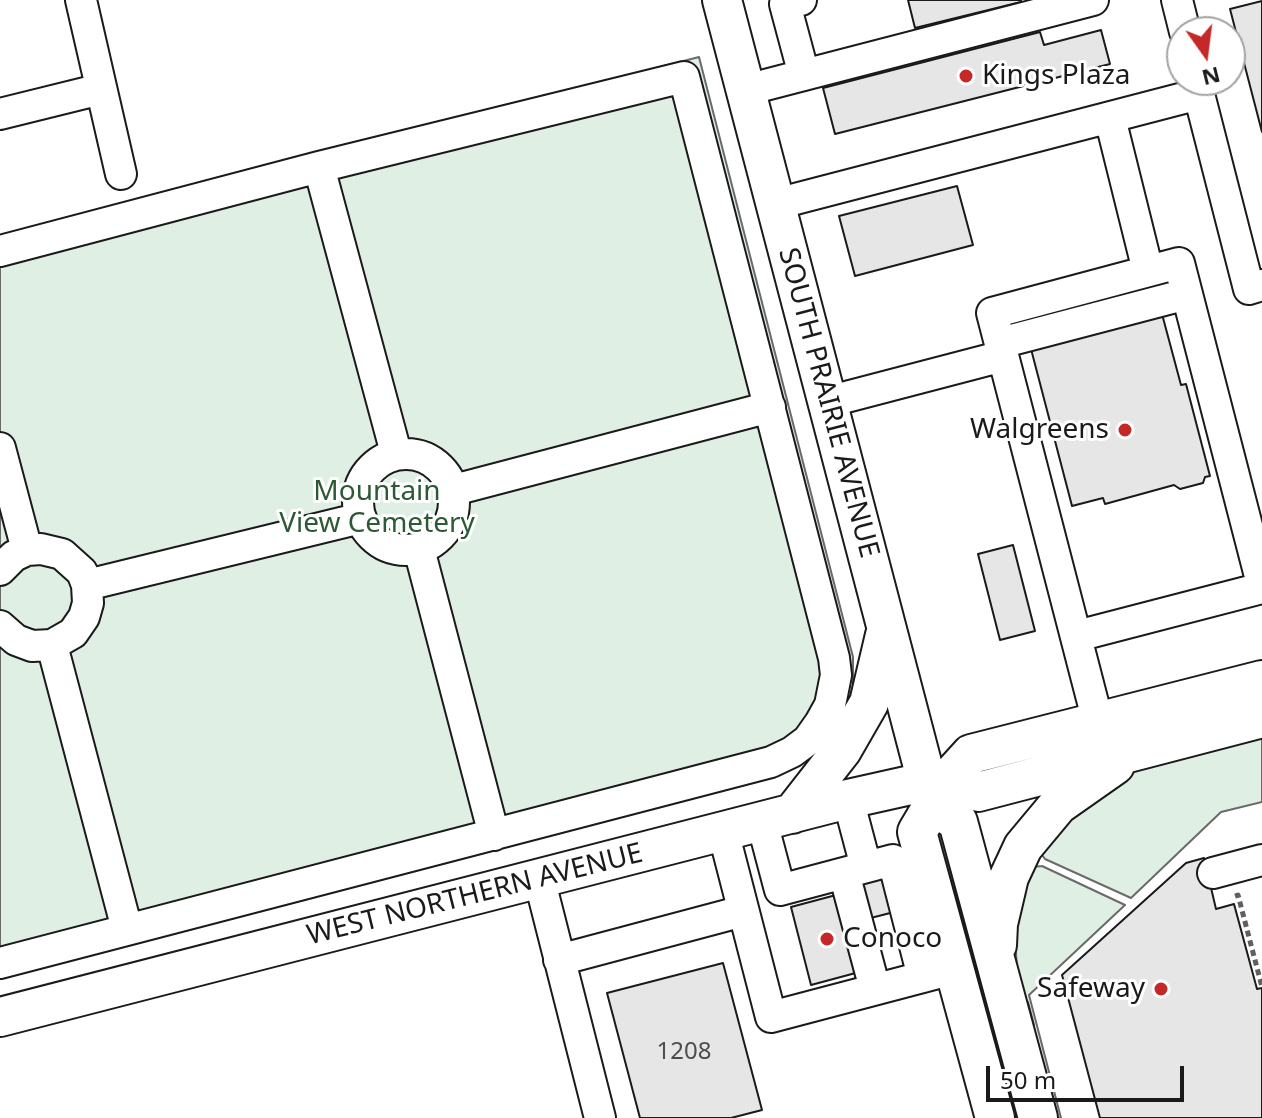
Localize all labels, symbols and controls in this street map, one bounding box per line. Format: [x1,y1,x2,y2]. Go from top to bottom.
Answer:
north arrow [1166,16,1246,96]
place label: Kings Plaza [982,59,1131,93]
text: N [1199,61,1224,94]
marker: Kings Plaza [957,67,975,85]
street label: SOUTH PRAIRIE AVENUE [770,244,886,562]
place label: Walgreens [970,413,1109,447]
marker: Walgreens [1116,421,1134,439]
park label: Mountain View Cemetery [279,475,475,541]
street label: WEST NORTHERN AVENUE [304,837,646,953]
place label: Conoco [843,922,942,956]
marker: Conoco [818,930,836,948]
place label: Safeway [1037,972,1145,1006]
marker: Safeway [1152,980,1170,998]
house number: 1208 [657,1038,711,1066]
scale bar [990,1050,1188,1100]
text: 50 m [1000,1063,1056,1096]

